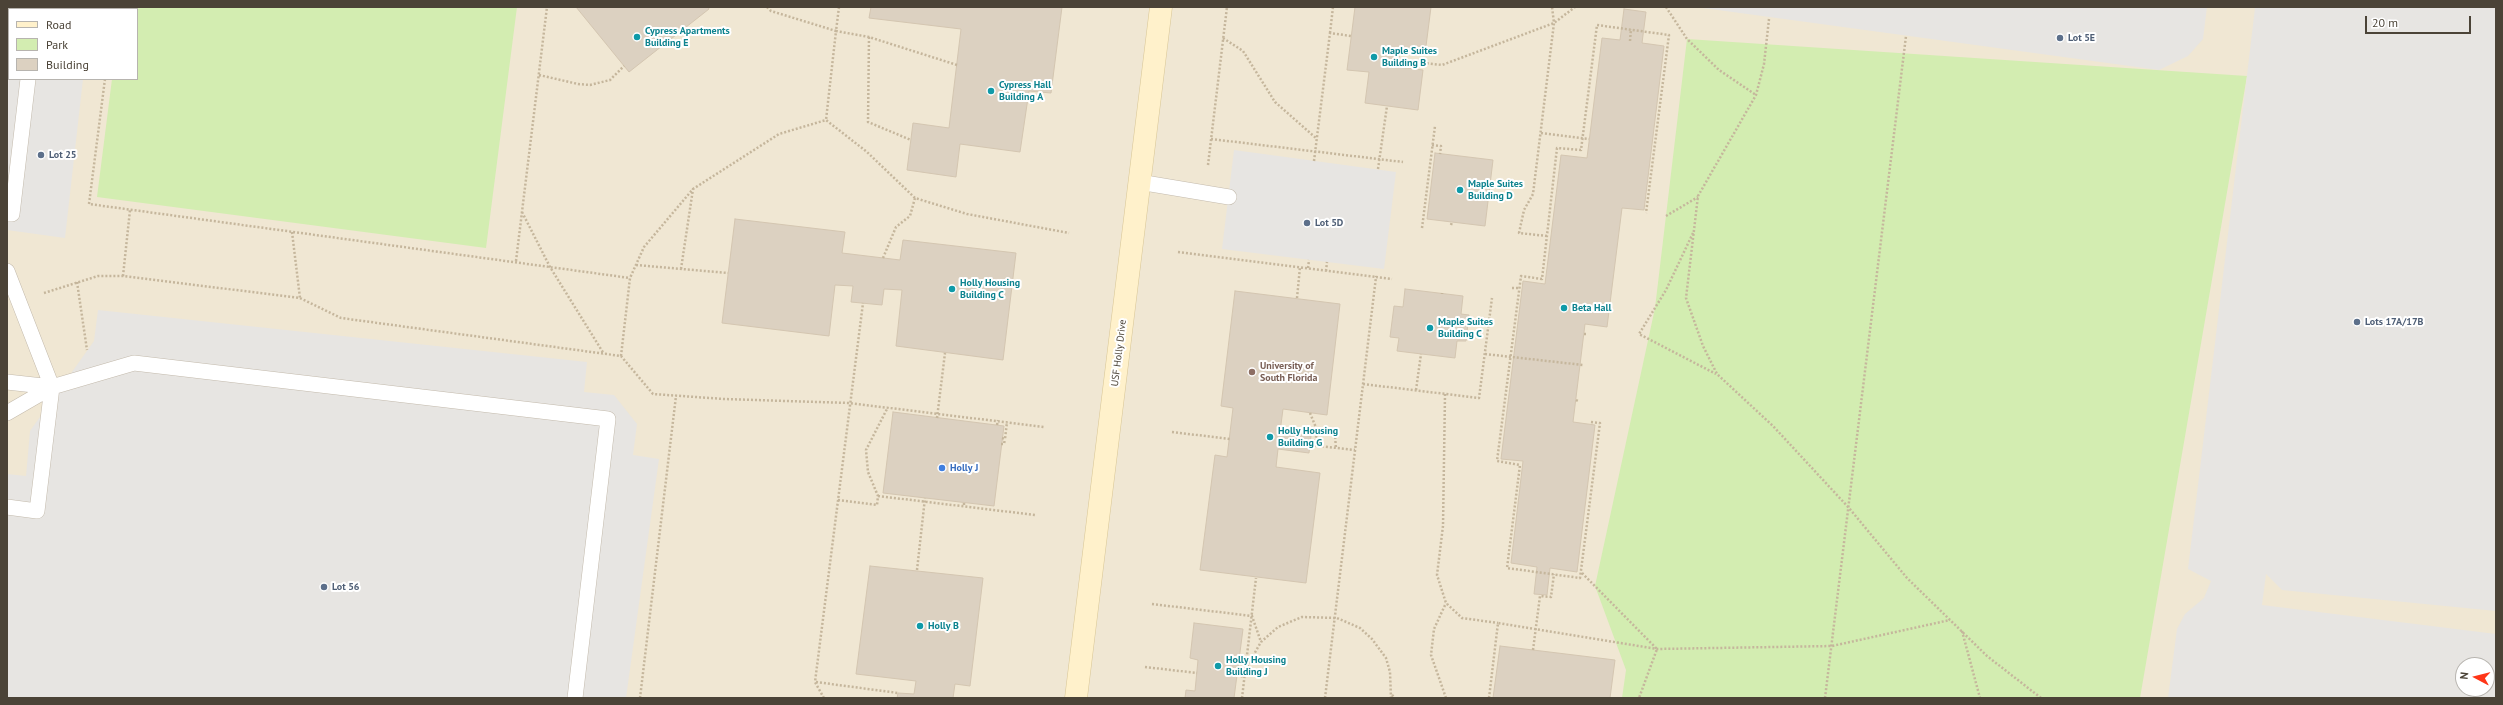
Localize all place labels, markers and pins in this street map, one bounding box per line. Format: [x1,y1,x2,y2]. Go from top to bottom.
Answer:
place label: Cypress Apartments Building E [645,25,730,48]
marker: Cypress Apartments Building E [632,32,642,42]
place label: Lot 5E [2068,32,2095,44]
marker: Lot 5E [2055,33,2065,43]
place label: Maple Suites Building B [1382,45,1437,68]
marker: Maple Suites Building B [1369,52,1379,62]
place label: Cypress Hall Building A [999,79,1051,102]
marker: Cypress Hall Building A [986,86,996,96]
place label: Lot 25 [49,149,77,161]
marker: Lot 25 [36,150,46,160]
place label: Maple Suites Building D [1468,178,1523,202]
marker: Maple Suites Building D [1455,185,1465,195]
place label: Lot 5D [1315,217,1343,229]
marker: Lot 5D [1302,218,1312,228]
place label: Holly Housing Building C [960,277,1020,300]
marker: Holly Housing Building C [947,284,957,294]
place label: Beta Hall [1572,302,1611,314]
marker: Beta Hall [1559,303,1569,313]
place label: Maple Suites Building C [1438,316,1493,340]
place label: Lots 17A/17B [2365,316,2423,328]
marker: Lots 17A/17B [2352,317,2362,327]
marker: Maple Suites Building C [1425,323,1435,333]
place label: University of South Florida [1260,360,1317,384]
marker: University of South Florida [1247,367,1257,377]
place label: Holly Housing Building G [1278,425,1338,448]
marker: Holly Housing Building G [1265,432,1275,442]
place label: Holly J [950,462,978,474]
marker: Holly J [937,463,947,473]
place label: Lot 56 [332,581,360,593]
marker: Lot 56 [319,582,329,592]
place label: Holly B [928,620,959,632]
marker: Holly B [915,621,925,631]
place label: Holly Housing Building J [1226,654,1286,678]
marker: Holly Housing Building J [1213,661,1223,671]

